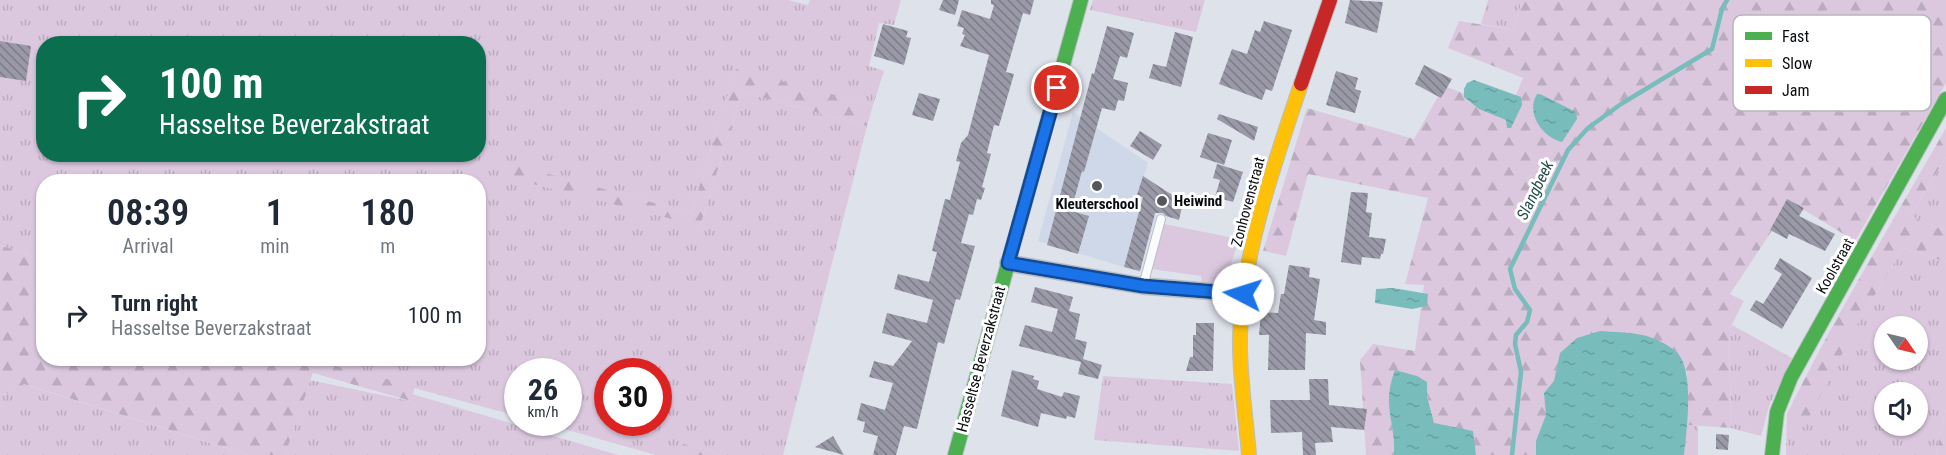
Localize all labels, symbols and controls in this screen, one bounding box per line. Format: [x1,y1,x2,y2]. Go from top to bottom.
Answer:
legend [1733,15,1931,111]
text: Fast [1782,27,1809,46]
text: Slow [1782,54,1812,73]
text: 100 m [159,59,264,108]
icon: right [60,60,138,138]
pin [1031,62,1082,113]
icon: arrive [1040,71,1073,104]
text: Jam [1782,81,1809,100]
text: Hasseltse Beverzakstraat [159,109,430,141]
street label: Zonhovenstraat [1227,155,1269,249]
water label: Slangbeek [1513,156,1558,223]
marker: Kleuterschool [1090,179,1104,193]
text: 08:39 [107,192,189,234]
text: 1 [266,192,284,234]
text: 180 [361,192,415,234]
place label: Heiwind [1174,192,1222,210]
marker: Heiwind [1155,194,1169,208]
place label: Kleuterschool [1055,195,1139,213]
text: Arrival [123,234,174,258]
text: min [260,234,289,258]
text: m [380,234,395,258]
street label: Koolstraat [1812,235,1858,297]
position arrow [1211,262,1275,326]
street label: Hasseltse Beverzakstraat [953,284,1009,434]
text: Turn right [111,291,198,316]
icon: right [60,299,93,332]
text: 100 m [408,303,462,328]
text: Hasseltse Beverzakstraat [111,316,311,340]
north arrow [1874,316,1928,370]
map controls [1874,316,1928,436]
speed limit sign: 30 [594,358,672,436]
text: 26 [528,372,558,407]
button: sound [1874,382,1928,436]
text: km/h [528,403,558,421]

